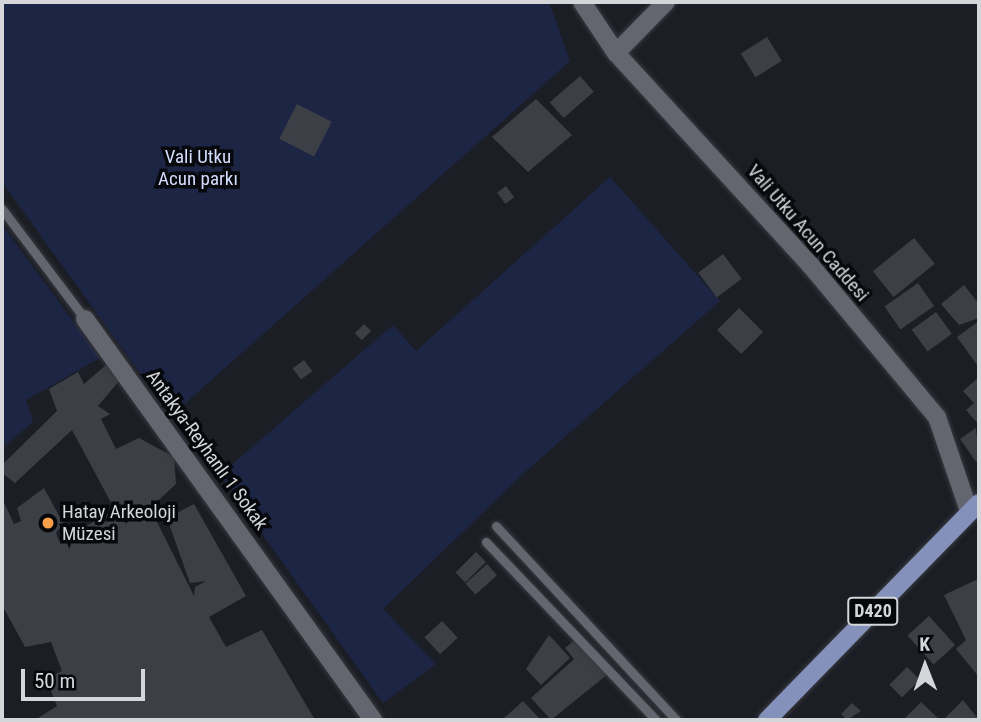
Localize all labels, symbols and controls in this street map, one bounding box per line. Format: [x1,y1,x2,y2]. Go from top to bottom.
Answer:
park label: Vali Utku Acun parkı [158,146,238,190]
street label: Vali Utku Acun Caddesi [742,160,874,306]
street label: Antakya-Reyhanlı 1 Sokak [141,366,273,534]
place label: Hatay Arkeoloji Müzesi [62,501,176,545]
marker: Hatay Arkeoloji Müzesi [40,515,56,531]
road number: D420 [847,596,899,626]
north arrow [890,631,960,701]
text: K [919,633,930,656]
scale bar [24,656,149,700]
text: 50 m [34,669,75,693]

